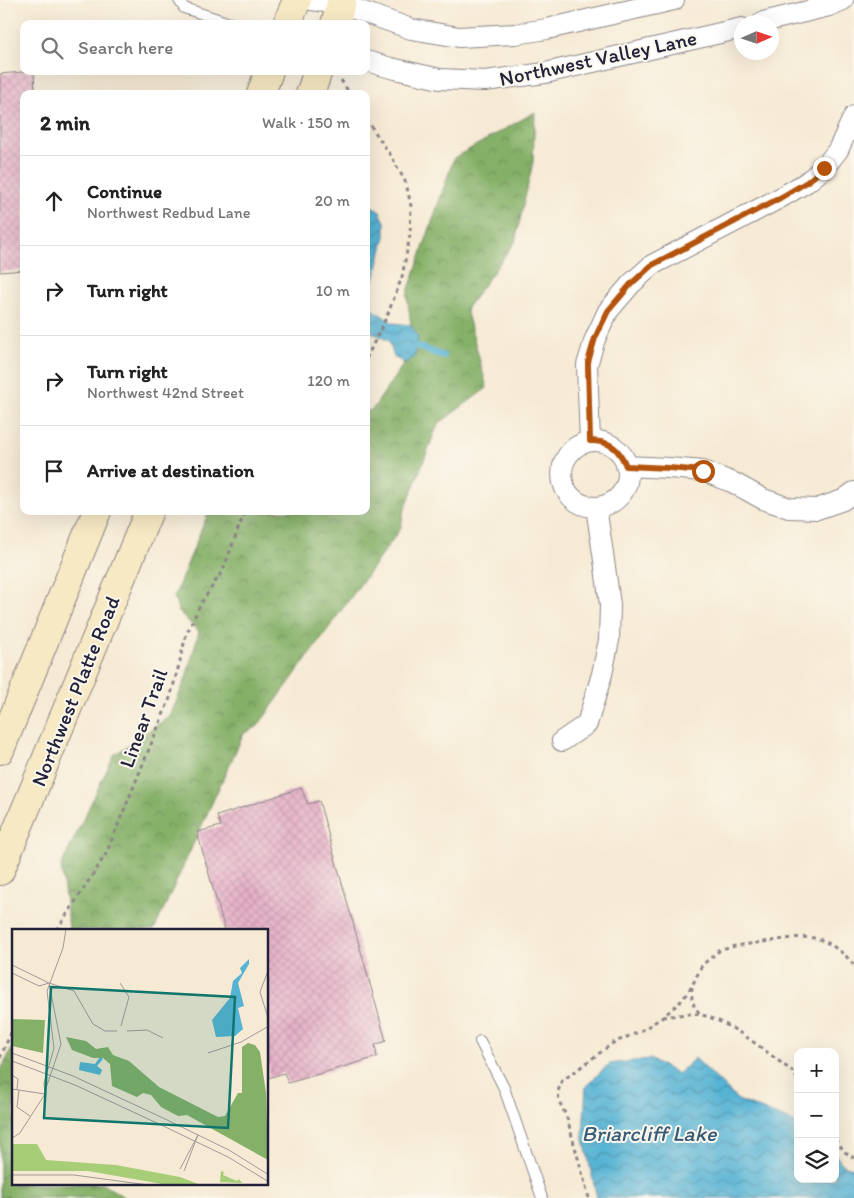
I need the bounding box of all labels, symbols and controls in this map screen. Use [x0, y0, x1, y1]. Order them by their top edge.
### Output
north arrow [734, 15, 779, 60]
search box [20, 20, 370, 75]
street label: Northwest Valley Lane [497, 25, 699, 91]
icon: search [38, 34, 66, 62]
text: Search here [78, 36, 173, 59]
text: 2 min [40, 110, 90, 135]
text: Walk · 150 m [262, 113, 350, 132]
route end [813, 157, 836, 180]
text: Continue [87, 180, 162, 203]
icon: ahead [40, 187, 68, 215]
text: 20 m [315, 191, 350, 210]
text: Northwest Redbud Lane [87, 203, 250, 222]
icon: right [40, 277, 68, 305]
text: Turn right [87, 279, 168, 302]
text: 10 m [316, 281, 350, 300]
text: Turn right [87, 360, 168, 383]
icon: right [40, 367, 68, 395]
text: 120 m [307, 371, 350, 390]
text: Northwest 42nd Street [87, 383, 244, 402]
icon: arrive [40, 457, 68, 485]
text: Arrive at destination [87, 459, 254, 482]
route start [692, 460, 715, 483]
street label: Northwest Platte Road [25, 592, 125, 790]
street label: Linear Trail [114, 665, 173, 771]
inset map [12, 929, 269, 1186]
map controls [794, 1048, 839, 1183]
button: + [794, 1048, 839, 1093]
button: − [794, 1093, 839, 1138]
water label: Briarcliff Lake [581, 1120, 718, 1147]
button: layers [794, 1138, 839, 1183]

